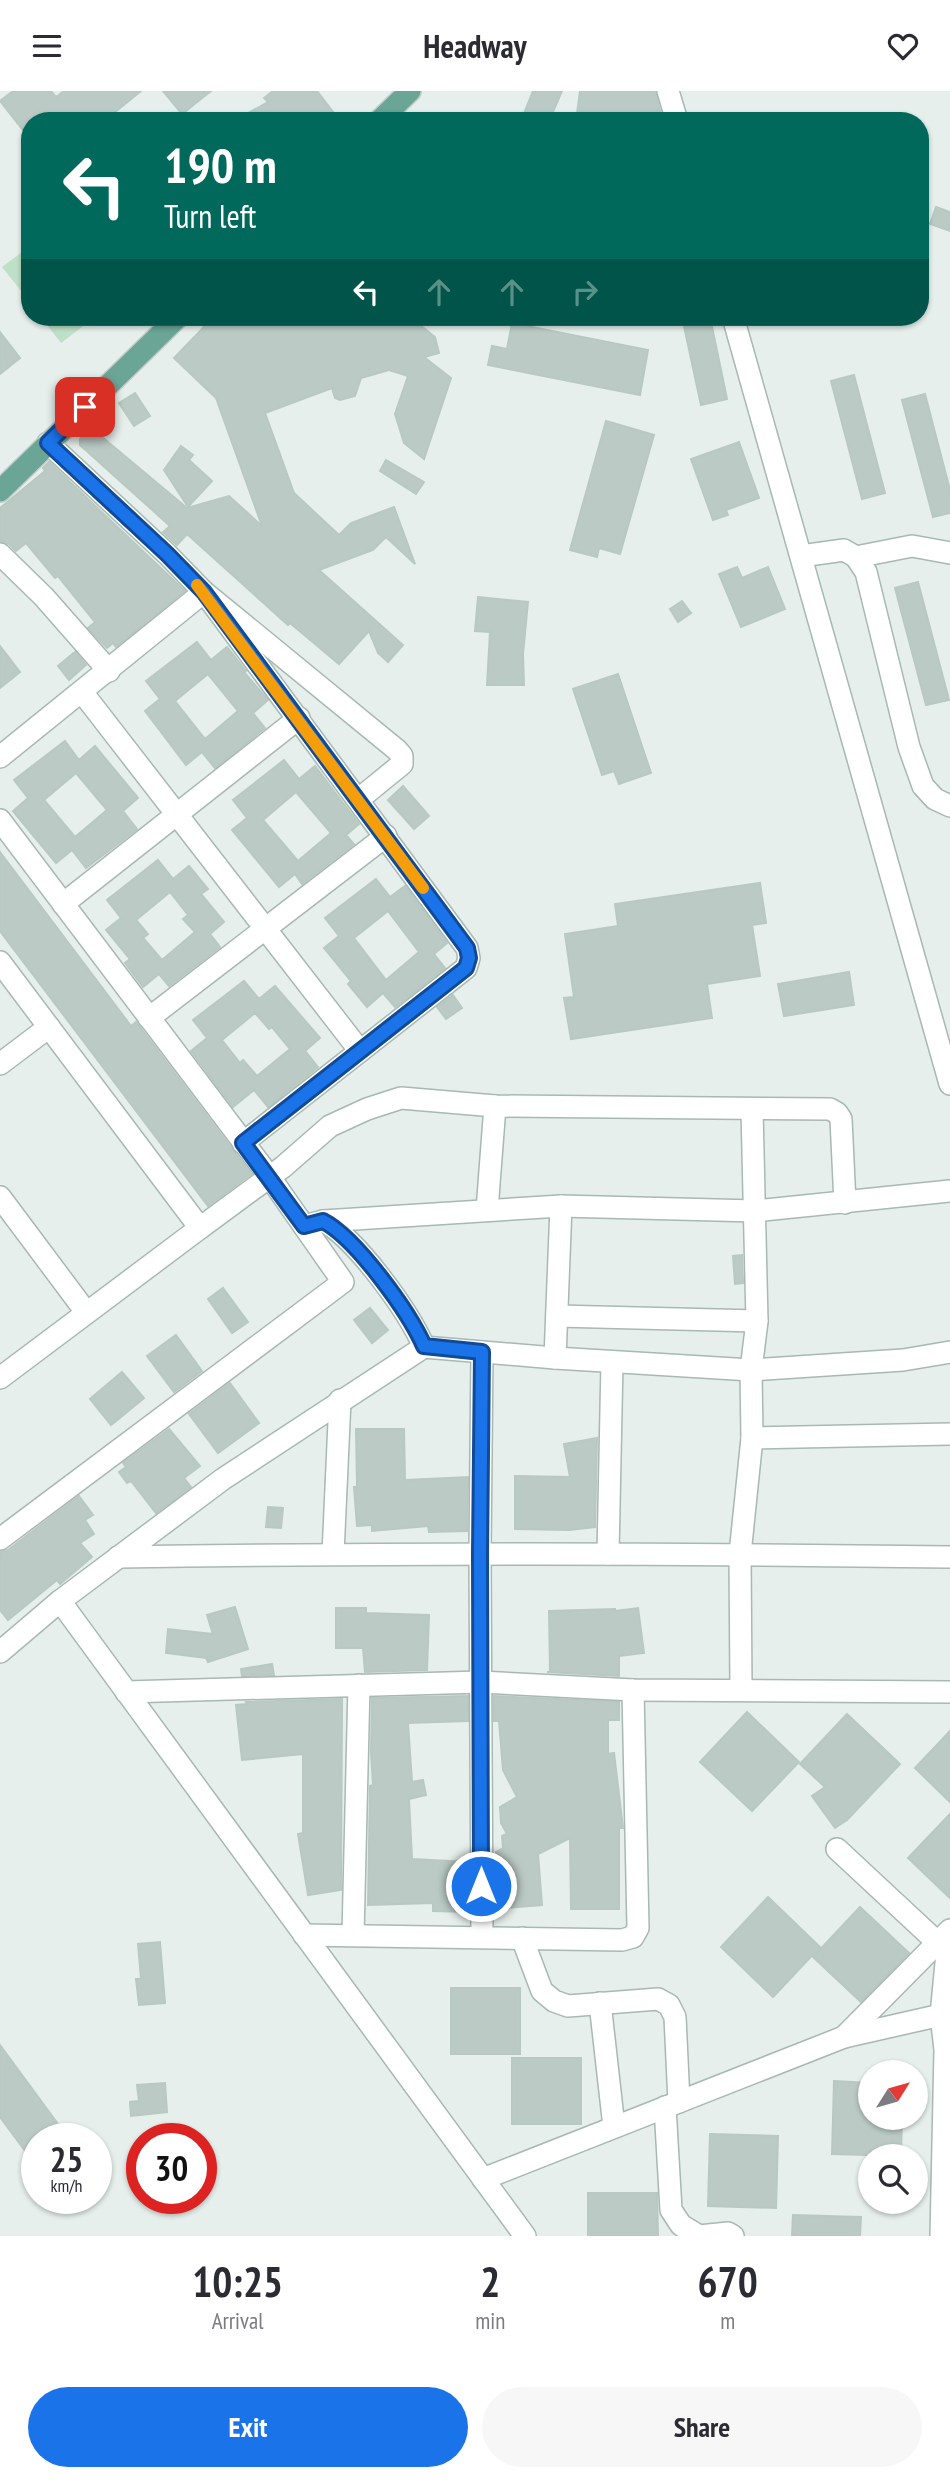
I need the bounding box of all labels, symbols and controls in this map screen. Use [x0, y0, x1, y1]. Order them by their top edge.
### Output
text: Headway [423, 25, 527, 67]
icon: menu [28, 27, 66, 65]
icon: heart [884, 27, 922, 65]
text: 190 m [164, 133, 277, 197]
icon: left [49, 140, 140, 231]
text: Turn left [164, 195, 256, 237]
icon: left [347, 273, 385, 311]
icon: ahead [420, 273, 458, 311]
icon: ahead [493, 273, 531, 311]
icon: right [566, 273, 604, 311]
pin [55, 377, 115, 437]
icon: arrive [66, 388, 104, 426]
position arrow [444, 1849, 518, 1923]
north arrow [858, 2060, 928, 2130]
map controls [858, 2060, 928, 2214]
speed limit sign: 30 [126, 2123, 217, 2214]
text: 25 [50, 2136, 83, 2182]
button: search [858, 2144, 928, 2214]
text: km/h [51, 2174, 82, 2197]
text: 10:25 [192, 2254, 283, 2309]
text: 2 [480, 2254, 500, 2309]
text: 670 [698, 2254, 758, 2309]
text: Arrival [212, 2306, 264, 2335]
text: min [475, 2306, 505, 2335]
text: m [720, 2306, 735, 2335]
button: Exit [28, 2387, 468, 2467]
button: Share [482, 2387, 922, 2467]

